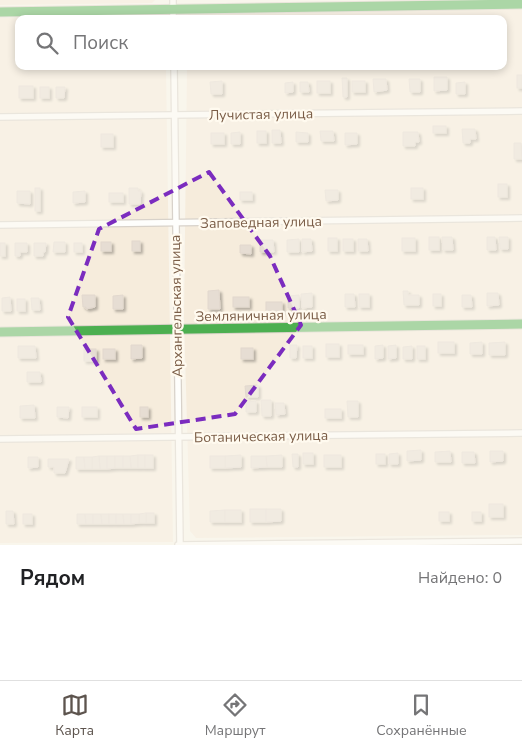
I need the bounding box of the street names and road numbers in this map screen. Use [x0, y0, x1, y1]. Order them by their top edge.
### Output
street label: Лучистая улица [209, 104, 313, 125]
street label: Заповедная улица [200, 212, 322, 233]
street label: Архангельская улица [166, 235, 187, 377]
street label: Земляничная улица [195, 305, 327, 326]
street label: Ботаническая улица [194, 426, 328, 447]

